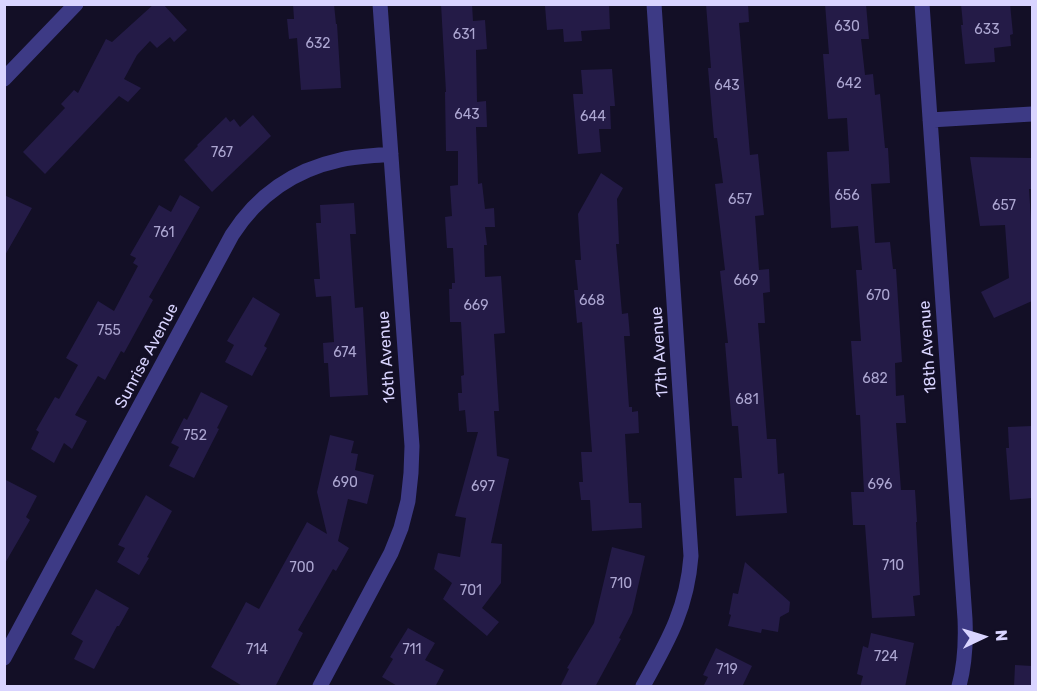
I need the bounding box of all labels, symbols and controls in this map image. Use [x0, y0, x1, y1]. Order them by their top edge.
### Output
house number: 630 [834, 19, 860, 35]
house number: 633 [974, 22, 1000, 38]
house number: 631 [453, 27, 475, 43]
house number: 632 [305, 36, 331, 52]
house number: 642 [836, 76, 862, 92]
house number: 643 [714, 78, 740, 94]
house number: 643 [454, 107, 480, 123]
house number: 644 [580, 109, 606, 125]
house number: 767 [211, 145, 233, 161]
house number: 656 [834, 188, 860, 204]
house number: 657 [728, 192, 752, 208]
house number: 657 [992, 198, 1016, 214]
house number: 761 [154, 225, 174, 241]
house number: 669 [733, 273, 759, 289]
house number: 670 [866, 288, 890, 304]
house number: 668 [579, 293, 605, 309]
house number: 669 [463, 298, 489, 314]
street label: Sunrise Avenue [111, 300, 183, 412]
street label: 18th Avenue [915, 300, 941, 394]
street label: 17th Avenue [647, 306, 673, 398]
street label: 16th Avenue [374, 310, 400, 404]
house number: 755 [97, 323, 121, 339]
house number: 674 [333, 345, 357, 361]
house number: 682 [862, 371, 888, 387]
house number: 681 [735, 392, 759, 408]
house number: 752 [183, 428, 207, 444]
house number: 690 [332, 475, 358, 491]
house number: 696 [867, 477, 893, 493]
house number: 697 [471, 479, 495, 495]
house number: 710 [882, 558, 904, 574]
house number: 700 [290, 560, 314, 576]
house number: 710 [610, 576, 632, 592]
house number: 701 [460, 583, 482, 599]
north arrow [953, 607, 1013, 667]
text: N [992, 629, 1011, 642]
house number: 714 [246, 642, 268, 658]
house number: 711 [402, 642, 422, 658]
house number: 724 [874, 649, 898, 665]
house number: 719 [716, 662, 738, 678]

